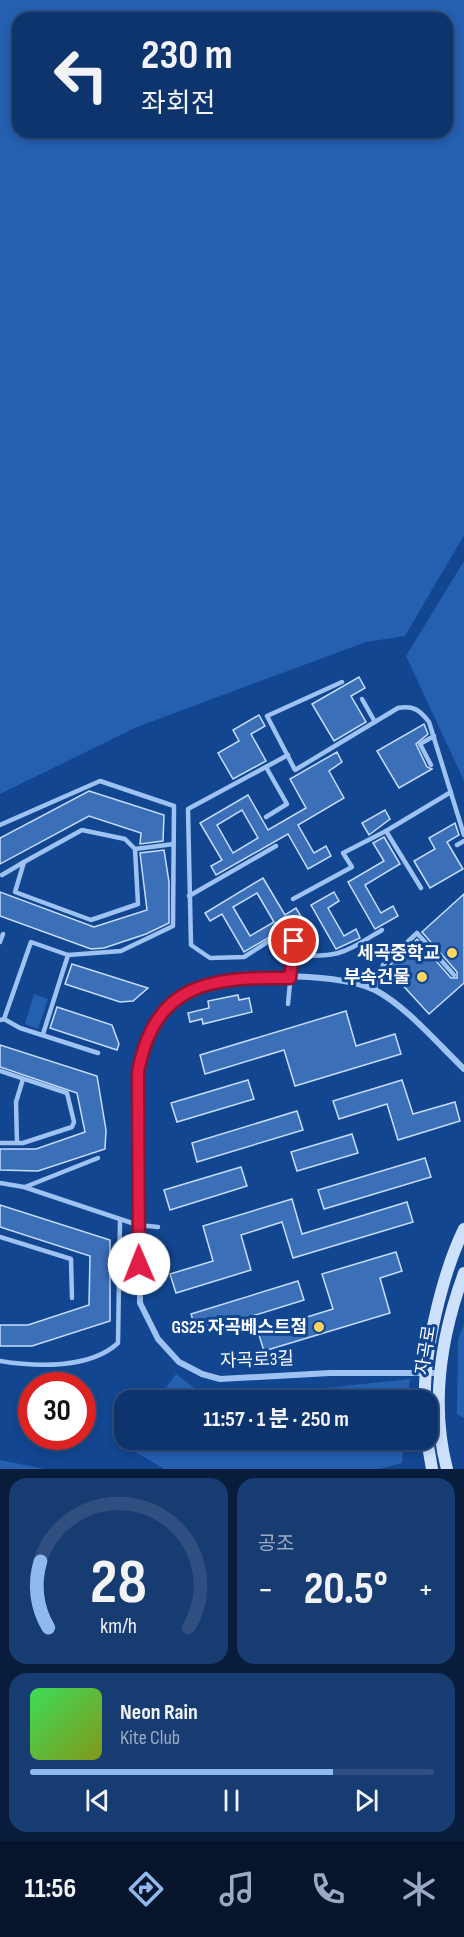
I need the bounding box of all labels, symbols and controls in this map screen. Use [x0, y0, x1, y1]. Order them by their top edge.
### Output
text: 230 m [141, 30, 233, 81]
icon: left [42, 36, 120, 114]
text: 좌회전 [141, 88, 216, 120]
pin [268, 915, 319, 966]
icon: arrive [277, 924, 310, 957]
place label: 세곡중학교 [357, 943, 440, 964]
marker: 세곡중학교 [445, 946, 459, 960]
place label: 부속건물 [344, 967, 410, 988]
marker: 부속건물 [415, 970, 429, 984]
position arrow [107, 1232, 171, 1296]
place label: GS25 자곡베스트점 [172, 1317, 307, 1338]
marker: GS25 자곡베스트점 [312, 1320, 326, 1334]
street label: 자곡로 [412, 1324, 440, 1376]
street label: 자곡로3길 [220, 1348, 294, 1372]
speed limit sign: 30 [18, 1372, 96, 1450]
text: 11:57 · 1 분 · 250 m [203, 1406, 349, 1433]
text: 공조 [258, 1532, 294, 1556]
text: 28 [90, 1546, 147, 1621]
text: 20.5° [304, 1562, 388, 1617]
text: − [258, 1570, 274, 1610]
text: + [418, 1570, 434, 1610]
text: km/h [100, 1614, 137, 1639]
text: Neon Rain [120, 1699, 198, 1726]
text: Kite Club [120, 1726, 180, 1750]
icon: previous [81, 1784, 114, 1817]
icon: pause [215, 1784, 248, 1817]
icon: next [350, 1784, 383, 1817]
icon: directions [125, 1868, 167, 1910]
icon: music [216, 1868, 258, 1910]
icon: phone [307, 1868, 349, 1910]
icon: climate [398, 1868, 440, 1910]
text: 11:56 [24, 1873, 76, 1905]

